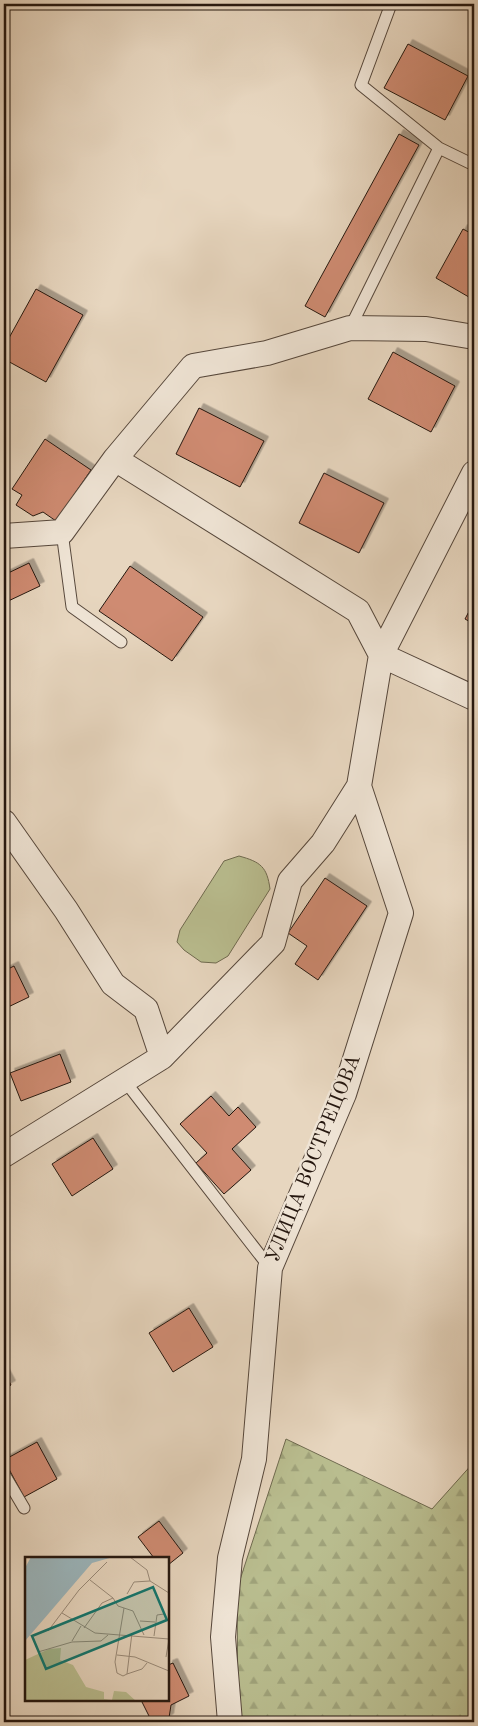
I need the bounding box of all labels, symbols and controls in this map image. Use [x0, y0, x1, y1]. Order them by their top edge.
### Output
street label: УЛИЦА ВОСТРЕЦОВА [263, 1052, 365, 1266]
inset map [25, 1557, 169, 1701]

